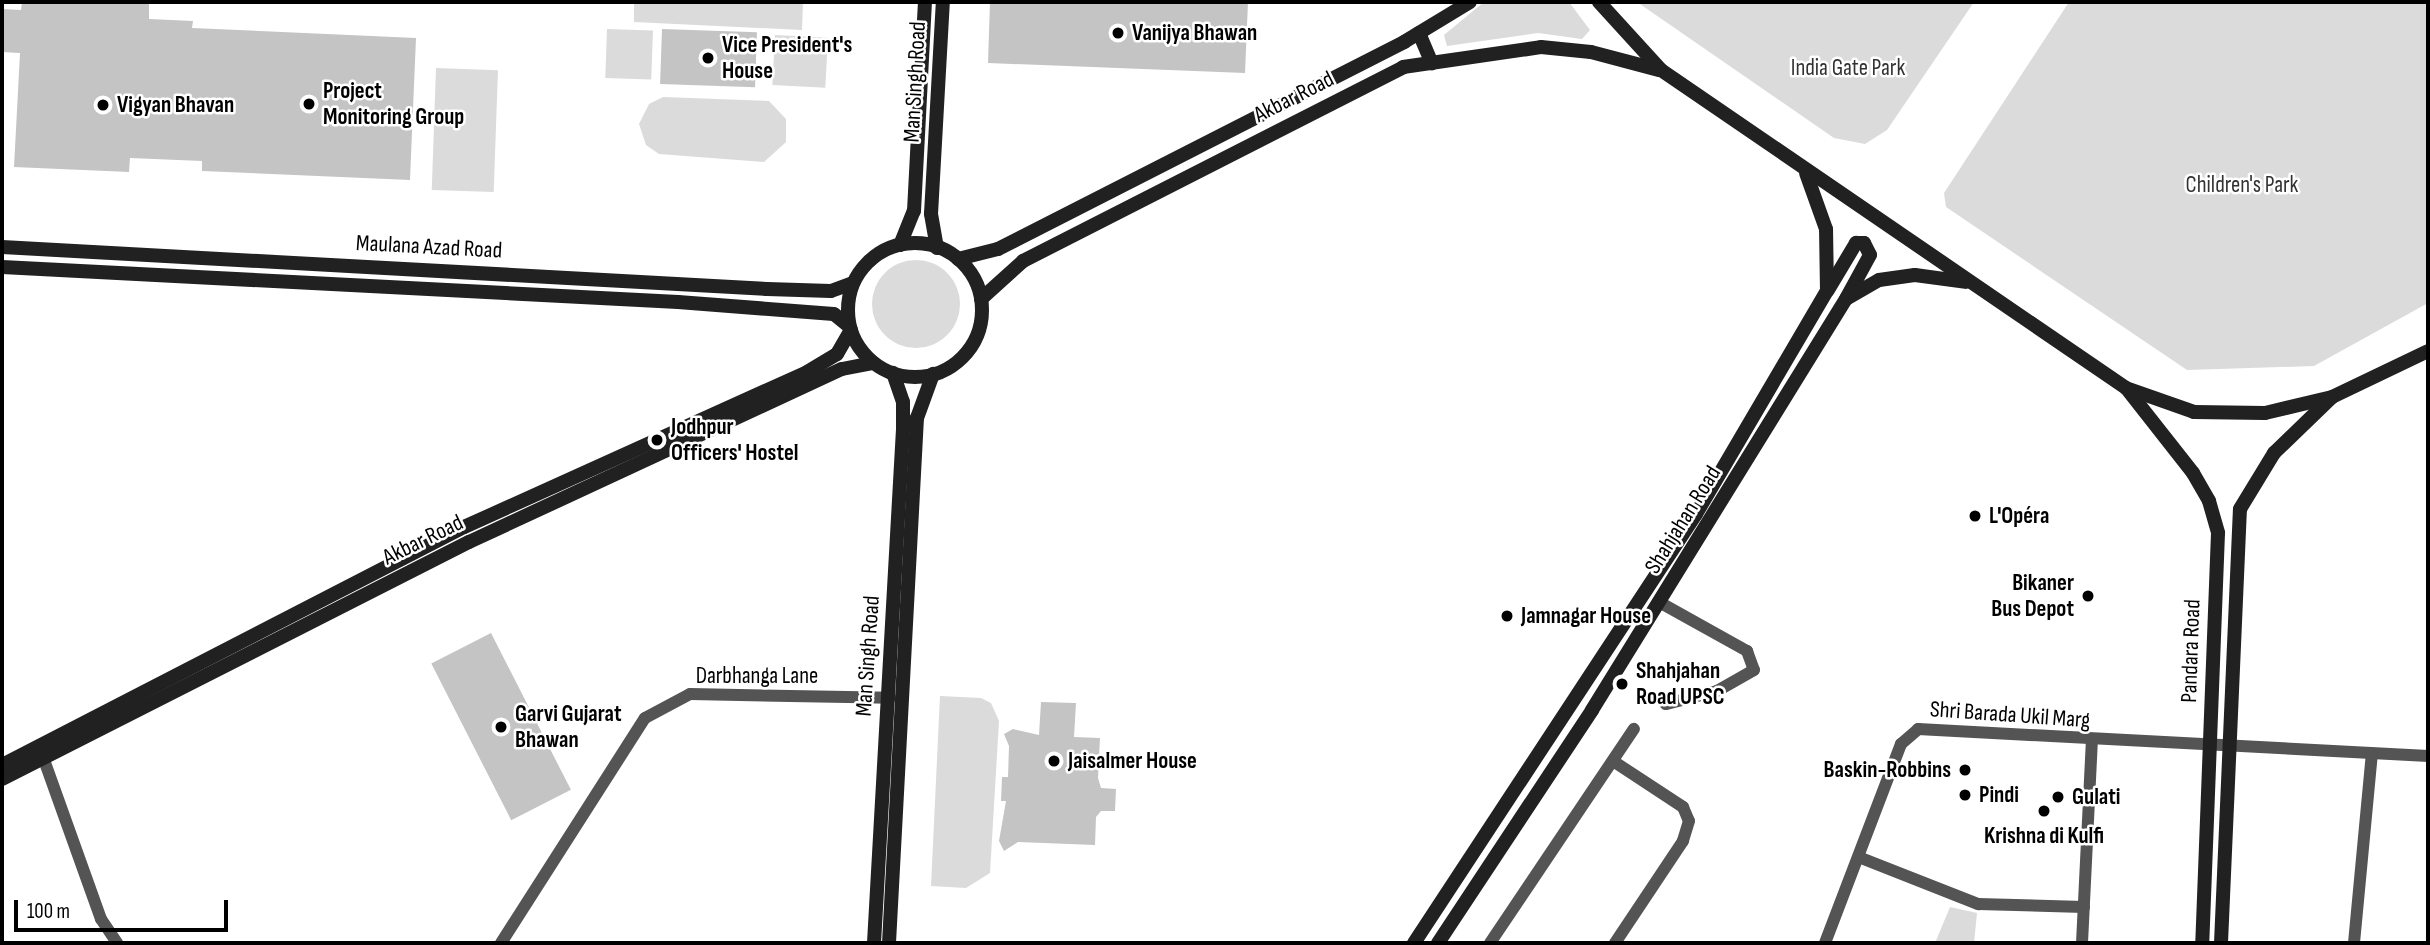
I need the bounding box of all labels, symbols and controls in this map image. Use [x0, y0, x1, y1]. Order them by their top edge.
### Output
place label: Vanijya Bhawan [1132, 19, 1257, 47]
street label: Man Singh Road [898, 21, 932, 143]
marker: Vanijya Bhawan [1110, 25, 1126, 41]
place label: Vice President's House [722, 31, 852, 85]
marker: Vice President's House [700, 50, 716, 66]
park label: India Gate Park [1791, 54, 1905, 82]
street label: Akbar Road [1249, 65, 1339, 129]
place label: Project Monitoring Group [323, 77, 464, 131]
place label: Vigyan Bhavan [117, 91, 234, 119]
marker: Project Monitoring Group [301, 96, 317, 112]
marker: Vigyan Bhavan [95, 97, 111, 113]
park label: Children's Park [2186, 171, 2298, 199]
street label: Maulana Azad Road [355, 229, 503, 265]
place label: Jodhpur Officers' Hostel [671, 413, 798, 467]
marker: Jodhpur Officers' Hostel [649, 432, 665, 448]
street label: Shahjahan Road [1639, 461, 1727, 579]
place label: L'Opéra [1989, 502, 2049, 530]
marker: L'Opéra [1967, 508, 1983, 524]
street label: Akbar Road [378, 509, 468, 571]
place label: Bikaner Bus Depot [1991, 569, 2074, 623]
marker: Bikaner Bus Depot [2080, 588, 2096, 604]
street label: Man Singh Road [850, 595, 886, 717]
street label: Pandara Road [2175, 599, 2207, 703]
place label: Jamnagar House [1521, 602, 1651, 630]
marker: Jamnagar House [1499, 608, 1515, 624]
place label: Shahjahan Road UPSC [1636, 657, 1725, 711]
street label: Darbhanga Lane [696, 662, 818, 690]
marker: Shahjahan Road UPSC [1614, 676, 1630, 692]
street label: Shri Barada Ukil Marg [1929, 696, 2091, 734]
place label: Garvi Gujarat Bhawan [515, 700, 622, 754]
marker: Garvi Gujarat Bhawan [493, 719, 509, 735]
place label: Jaisalmer House [1068, 747, 1197, 775]
marker: Jaisalmer House [1046, 753, 1062, 769]
place label: Baskin-Robbins [1824, 756, 1951, 784]
marker: Baskin-Robbins [1957, 762, 1973, 778]
place label: Pindi [1979, 781, 2019, 809]
place label: Gulati [2072, 783, 2120, 811]
marker: Pindi [1957, 787, 1973, 803]
marker: Gulati [2050, 789, 2066, 805]
marker: Krishna di Kulfi [2036, 803, 2052, 819]
place label: Krishna di Kulfi [1984, 822, 2104, 850]
scale bar [18, 886, 231, 930]
text: 100 m [27, 899, 70, 924]

